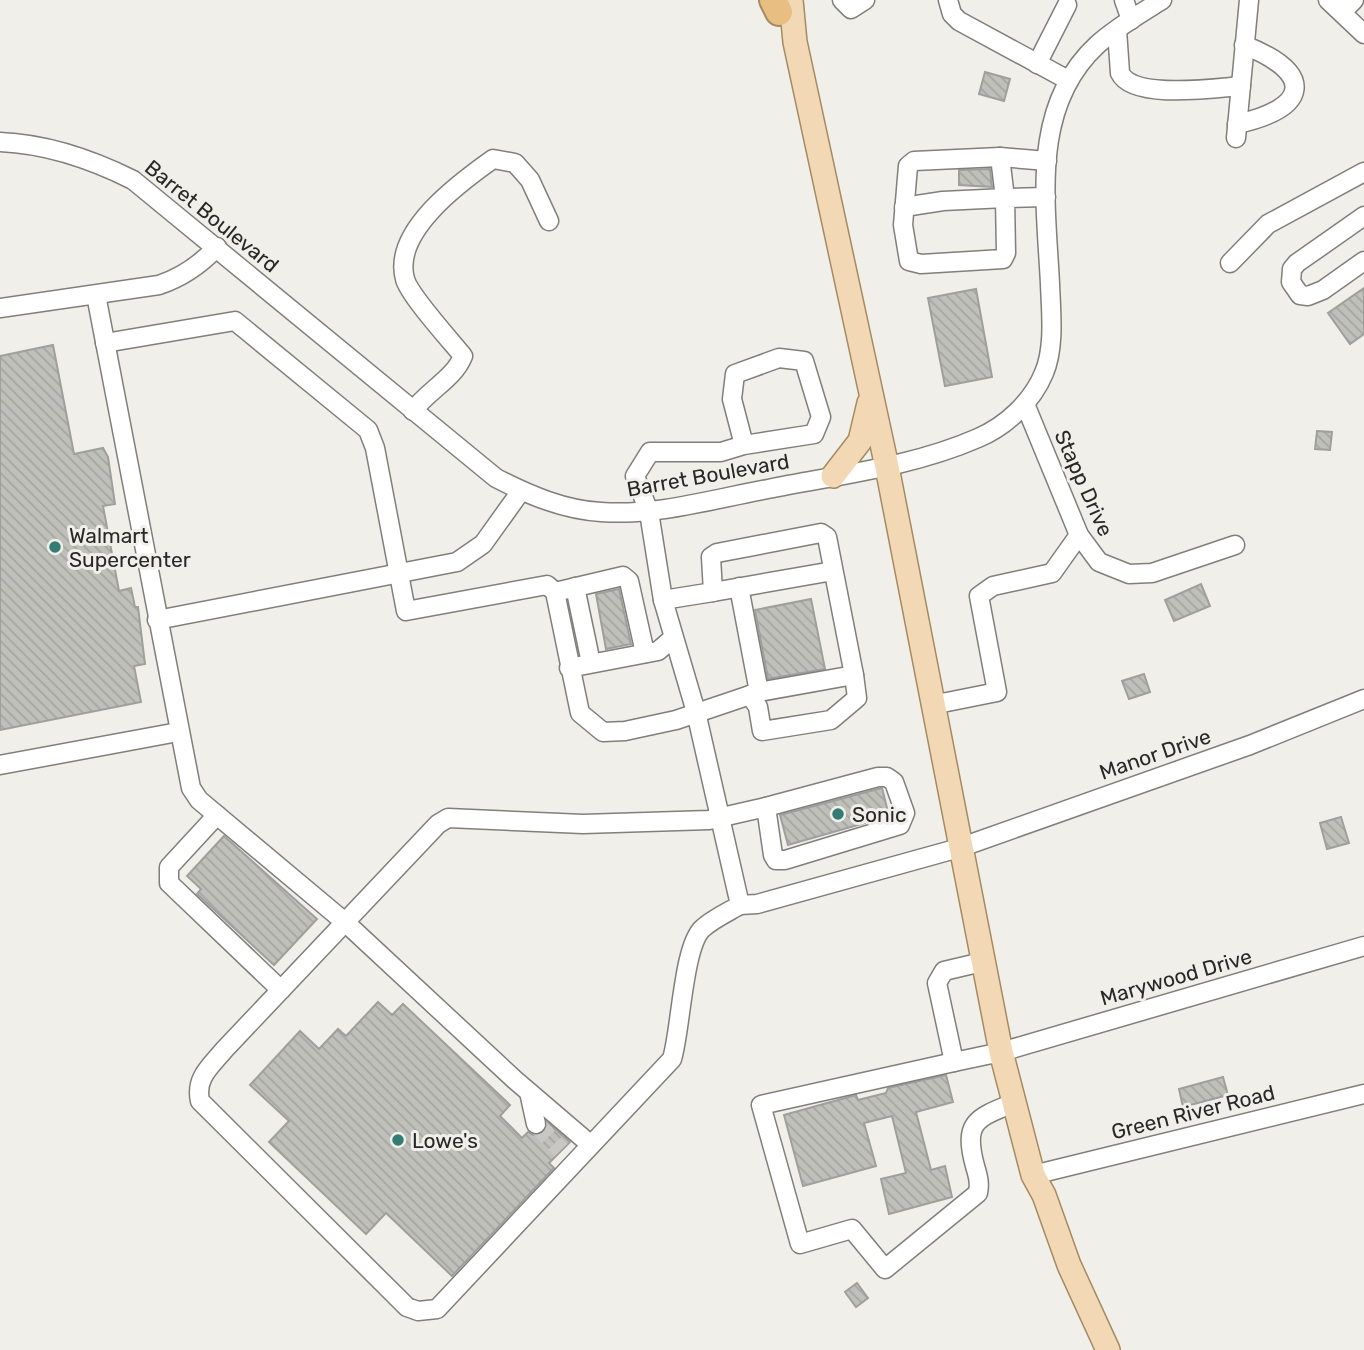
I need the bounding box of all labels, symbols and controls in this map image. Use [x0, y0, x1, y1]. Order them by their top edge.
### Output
street label: Barret Boulevard [140, 154, 284, 278]
street label: Stapp Drive [1049, 426, 1119, 540]
street label: Barret Boulevard [625, 448, 791, 502]
place label: Walmart Supercenter [69, 523, 191, 572]
marker: Walmart Supercenter [47, 539, 63, 555]
street label: Manor Drive [1096, 723, 1214, 785]
place label: Sonic [852, 802, 907, 827]
marker: Sonic [830, 806, 846, 822]
street label: Marywood Drive [1097, 943, 1255, 1011]
street label: Green River Road [1109, 1080, 1277, 1144]
place label: Lowe's [412, 1128, 478, 1153]
marker: Lowe's [390, 1132, 406, 1148]

